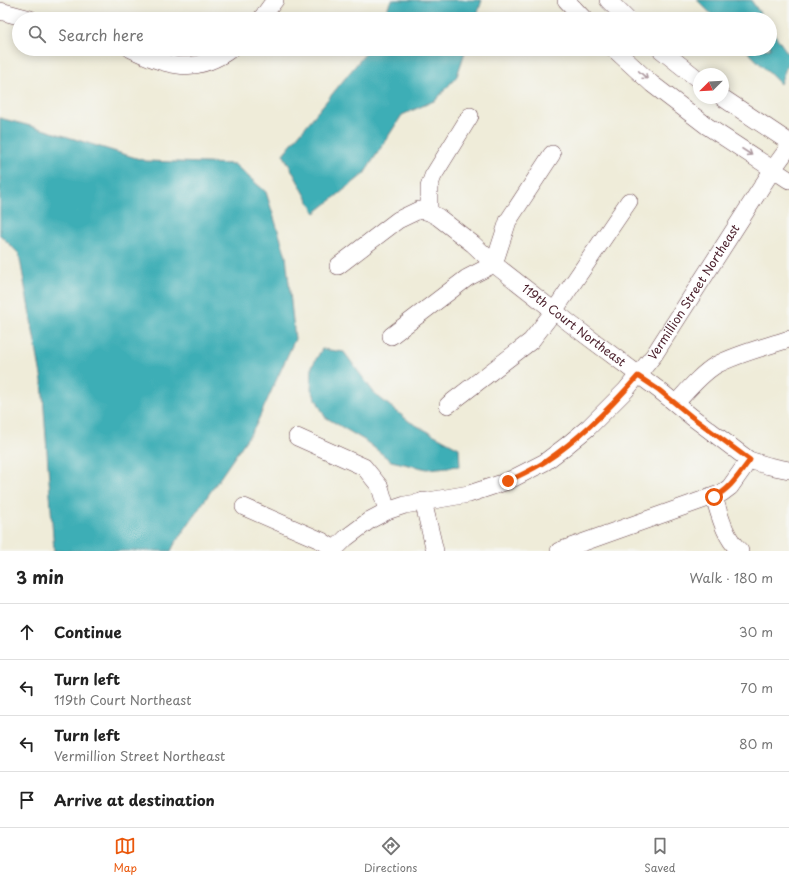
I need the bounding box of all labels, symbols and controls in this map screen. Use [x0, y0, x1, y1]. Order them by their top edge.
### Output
search box [12, 12, 777, 56]
icon: search [26, 23, 48, 45]
text: Search here [58, 23, 144, 46]
north arrow [693, 68, 729, 104]
one-way arrow [638, 71, 648, 80]
one-way arrow [742, 148, 753, 156]
street label: Vermillion Street Northeast [643, 220, 744, 364]
street label: 119th Court Northeast [518, 279, 630, 370]
route end [499, 472, 517, 490]
route start [705, 488, 723, 506]
text: 3 min [16, 564, 64, 590]
text: Walk · 180 m [690, 568, 773, 587]
text: Continue [54, 620, 122, 643]
icon: ahead [16, 621, 38, 643]
text: 30 m [739, 622, 773, 641]
text: Turn left [54, 667, 120, 690]
icon: left [16, 677, 38, 699]
text: 70 m [740, 678, 773, 697]
text: 119th Court Northeast [54, 690, 191, 709]
text: Turn left [54, 723, 120, 746]
icon: left [16, 733, 38, 755]
text: 80 m [739, 734, 773, 753]
text: Vermillion Street Northeast [54, 746, 225, 765]
text: Arrive at destination [54, 788, 215, 811]
icon: arrive [16, 789, 38, 811]
tab: Map [113, 835, 137, 876]
tab: Directions [364, 835, 417, 876]
tab: Saved [644, 835, 676, 876]

